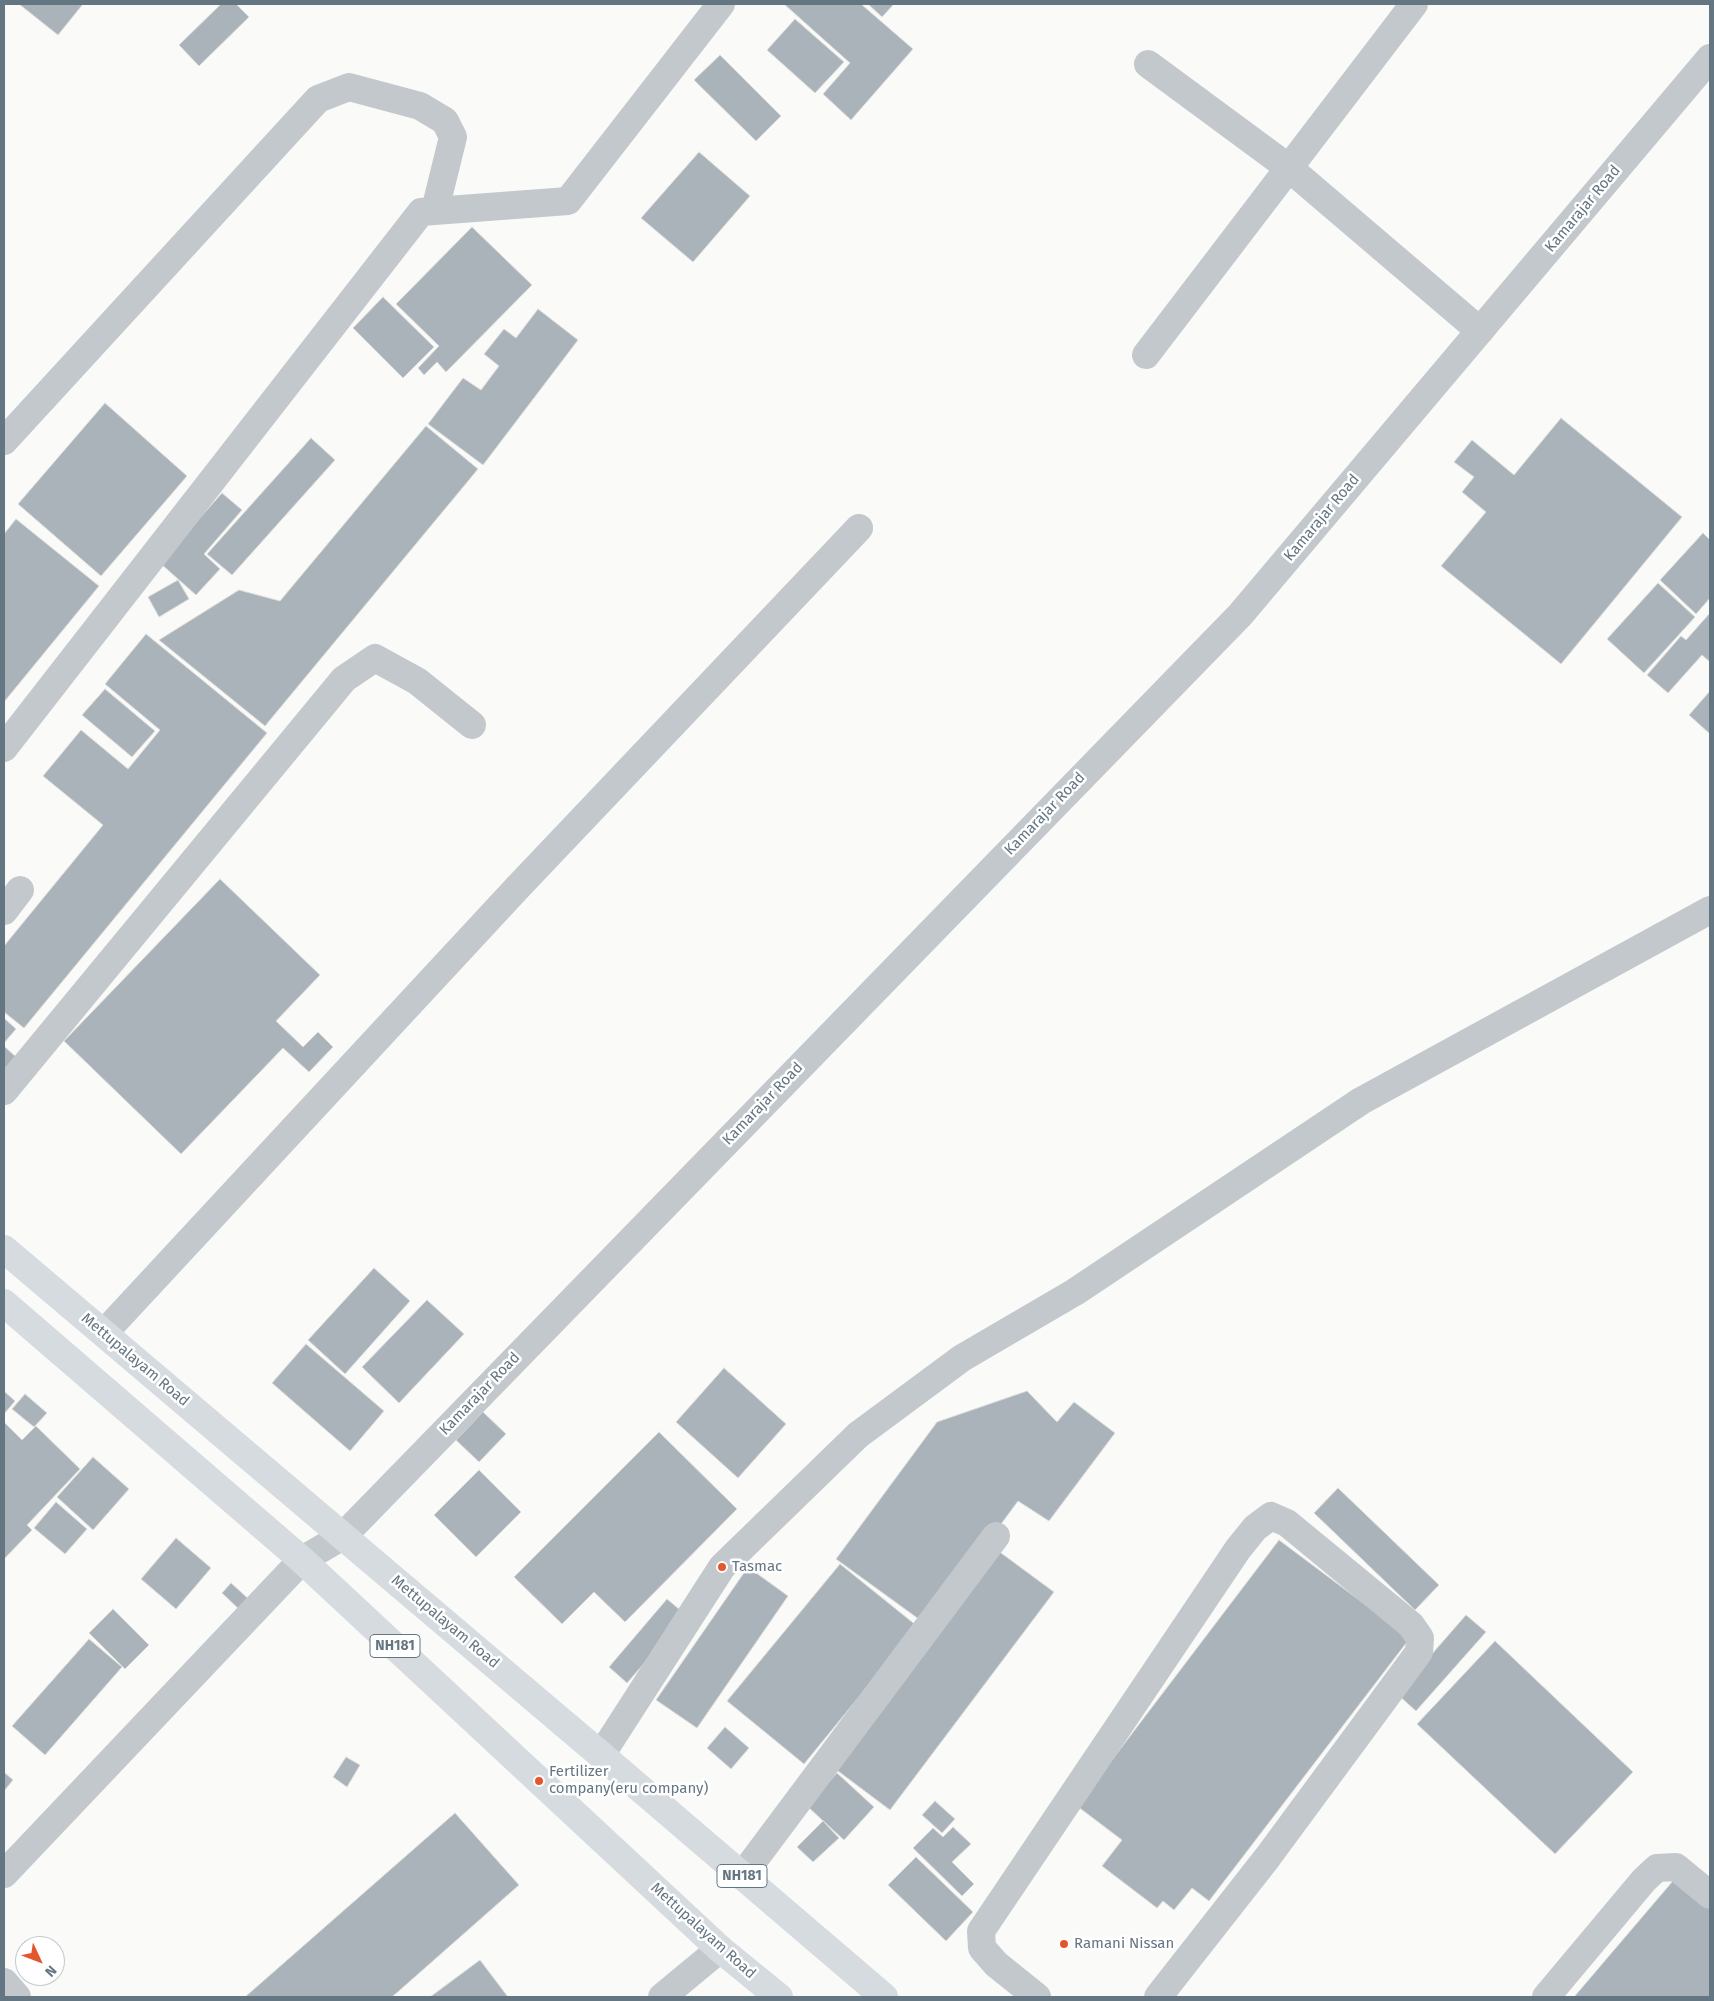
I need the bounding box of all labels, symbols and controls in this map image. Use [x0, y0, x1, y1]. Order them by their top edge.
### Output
street label: Kamarajar Road [1541, 162, 1625, 256]
street label: Kamarajar Road [1280, 471, 1364, 565]
street label: Kamarajar Road [1001, 769, 1089, 859]
street label: Kamarajar Road [719, 1059, 807, 1149]
street label: Mettupalayam Road [77, 1310, 193, 1410]
street label: Kamarajar Road [436, 1349, 524, 1439]
place label: Tasmac [732, 1558, 782, 1576]
marker: Tasmac [716, 1561, 728, 1573]
street label: Mettupalayam Road [387, 1572, 503, 1672]
road number: NH181 [370, 1634, 420, 1658]
place label: Fertilizer company(eru company) [549, 1763, 708, 1798]
marker: Fertilizer company(eru company) [533, 1775, 545, 1787]
road number: NH181 [717, 1864, 767, 1888]
street label: Mettupalayam Road [647, 1879, 759, 1983]
place label: Ramani Nissan [1074, 1935, 1174, 1953]
north arrow [15, 1936, 65, 1986]
marker: Ramani Nissan [1058, 1938, 1070, 1950]
text: N [41, 1962, 60, 1980]

